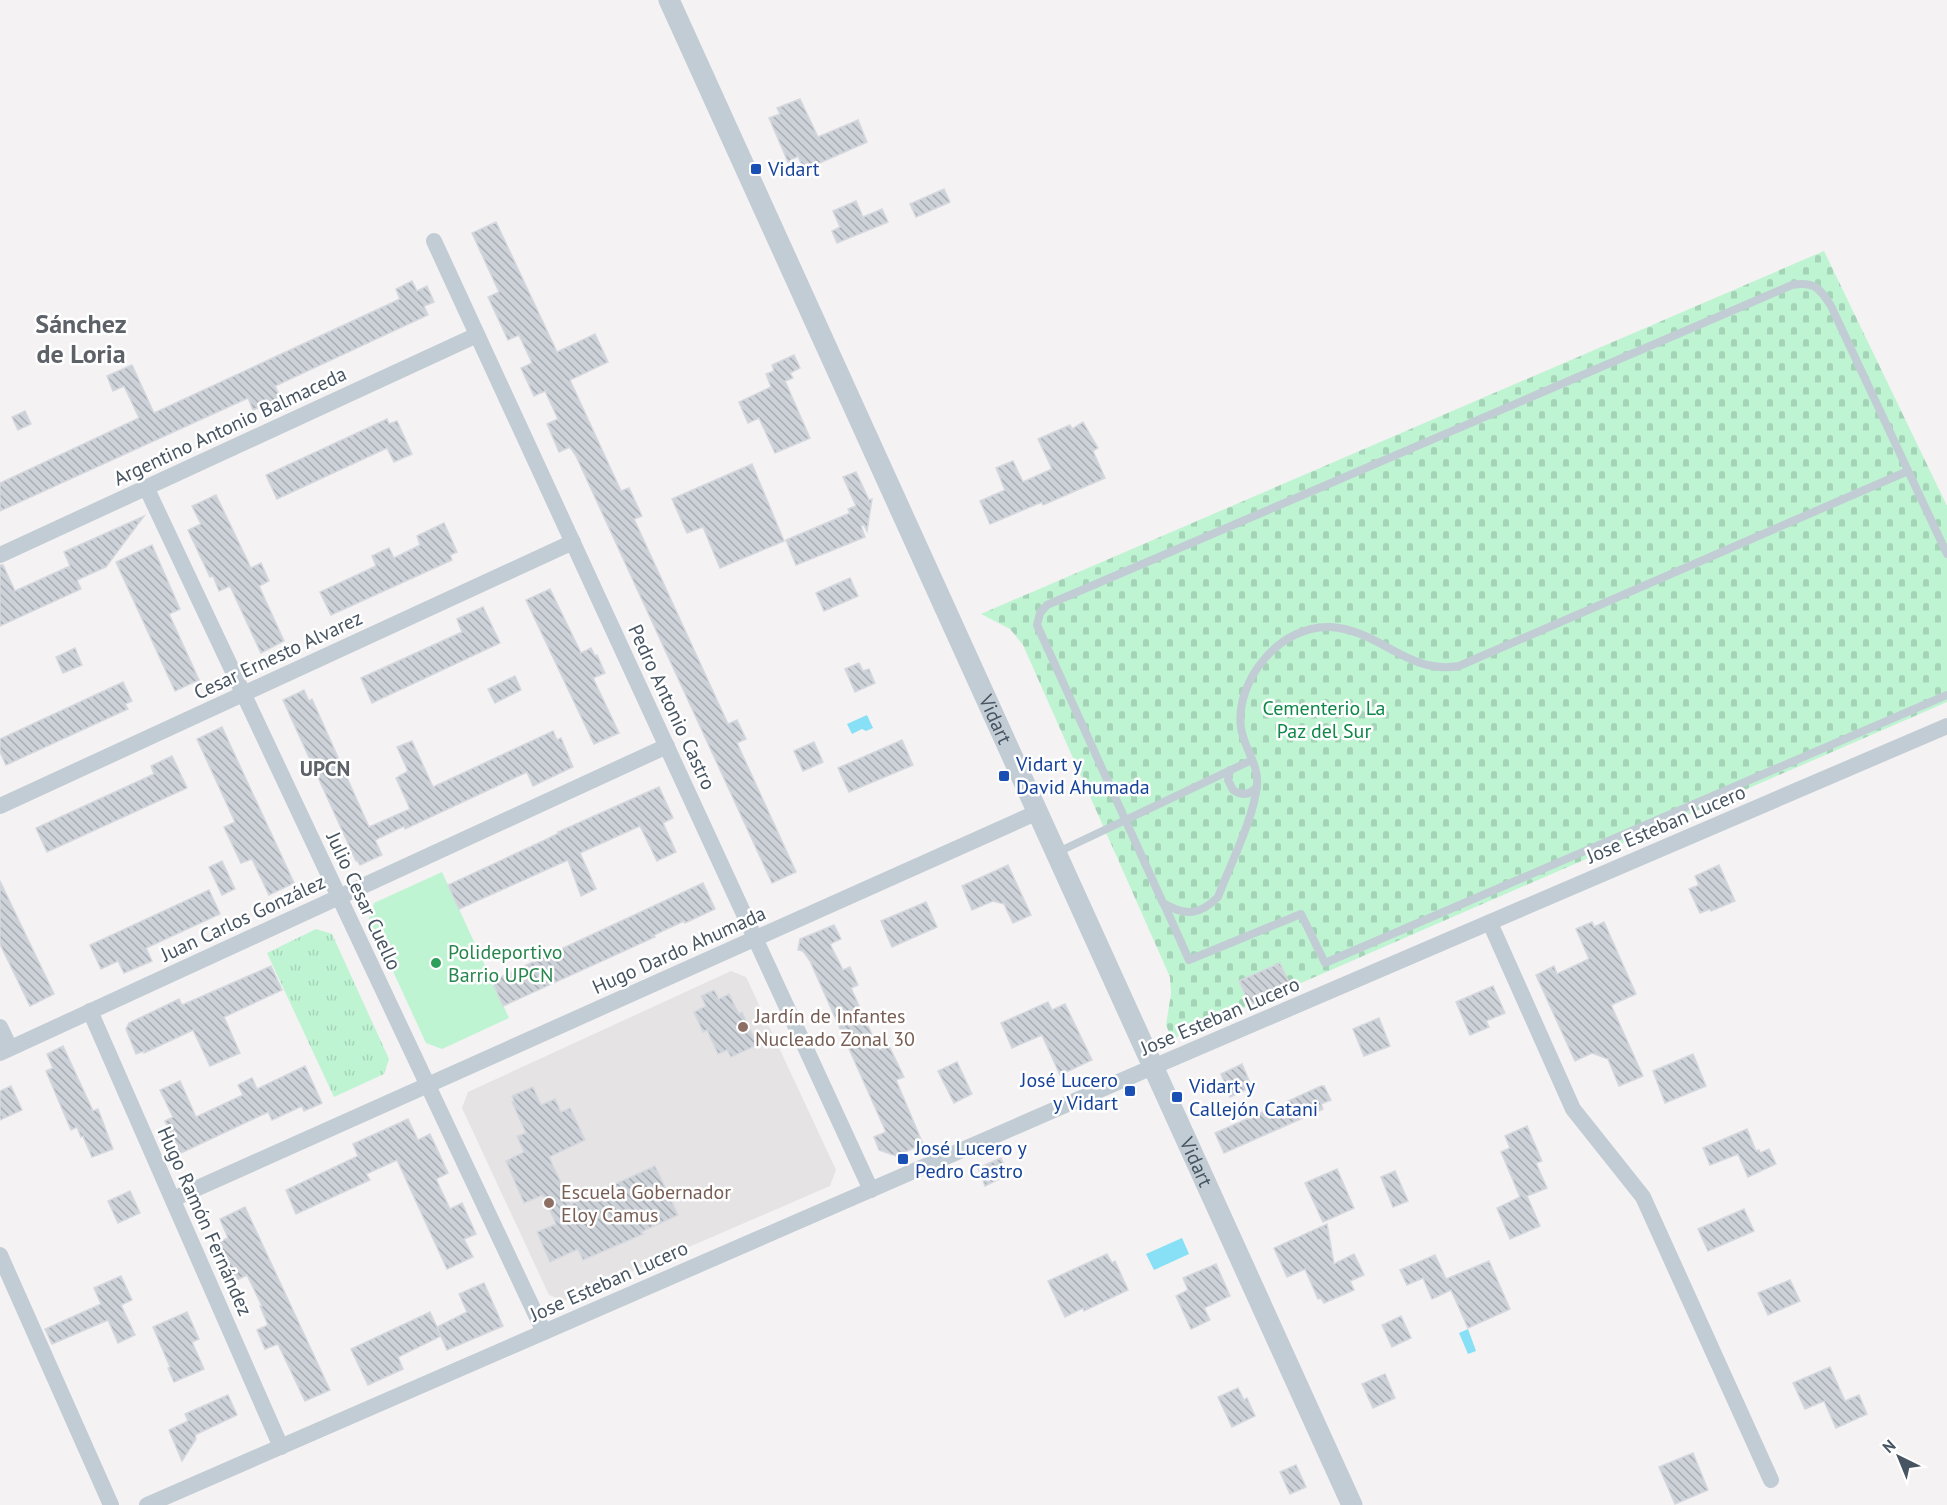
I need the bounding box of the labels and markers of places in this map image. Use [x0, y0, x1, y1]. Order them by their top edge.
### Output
place label: Vidart [767, 156, 820, 182]
marker: Vidart [749, 162, 763, 176]
place label: Vidart y David Ahumada [1015, 751, 1150, 800]
marker: Vidart y David Ahumada [997, 769, 1011, 783]
place label: Polideportivo Barrio UPCN [448, 939, 563, 988]
marker: Polideportivo Barrio UPCN [429, 956, 443, 970]
place label: Jardín de Infantes Nucleado Zonal 30 [754, 1003, 915, 1052]
marker: Jardín de Infantes Nucleado Zonal 30 [736, 1020, 750, 1034]
place label: José Lucero y Vidart [1020, 1067, 1118, 1116]
place label: Vidart y Callejón Catani [1188, 1073, 1318, 1122]
marker: José Lucero y Vidart [1123, 1084, 1137, 1098]
marker: Vidart y Callejón Catani [1170, 1090, 1184, 1104]
place label: José Lucero y Pedro Castro [914, 1135, 1027, 1184]
marker: José Lucero y Pedro Castro [896, 1152, 910, 1166]
place label: Escuela Gobernador Eloy Camus [561, 1179, 731, 1228]
marker: Escuela Gobernador Eloy Camus [542, 1196, 556, 1210]

